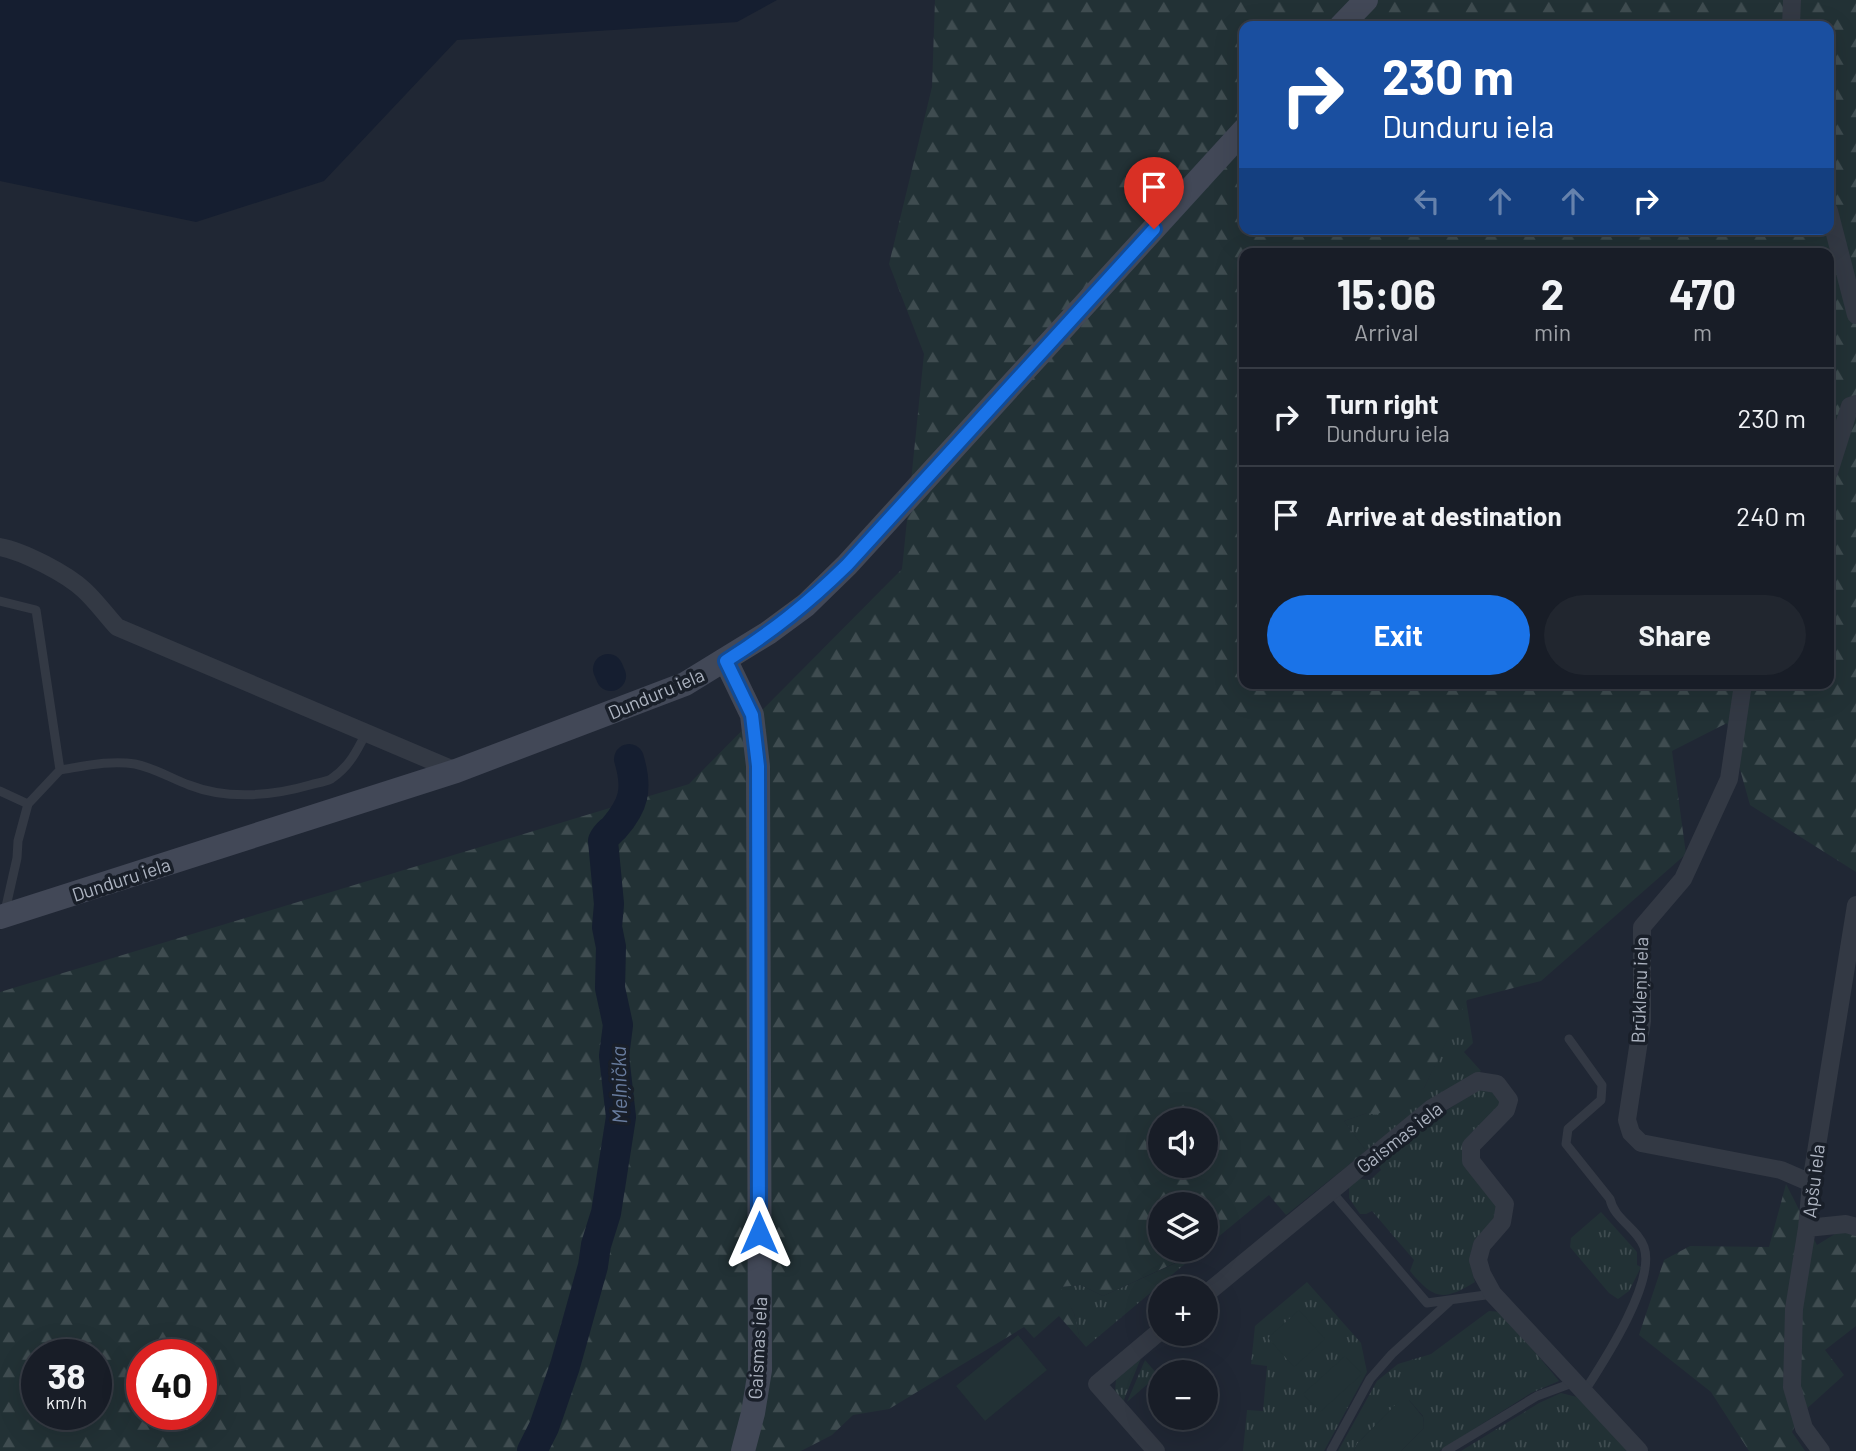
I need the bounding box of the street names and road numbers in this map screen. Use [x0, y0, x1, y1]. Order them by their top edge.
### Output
street label: Dunduru iela [604, 662, 708, 724]
street label: Dunduru iela [69, 852, 173, 906]
street label: Brūkleņu iela [1626, 936, 1652, 1044]
street label: Gaismas iela [1351, 1096, 1447, 1178]
street label: Apšu iela [1797, 1143, 1829, 1219]
street label: Gaismas iela [743, 1296, 771, 1400]

